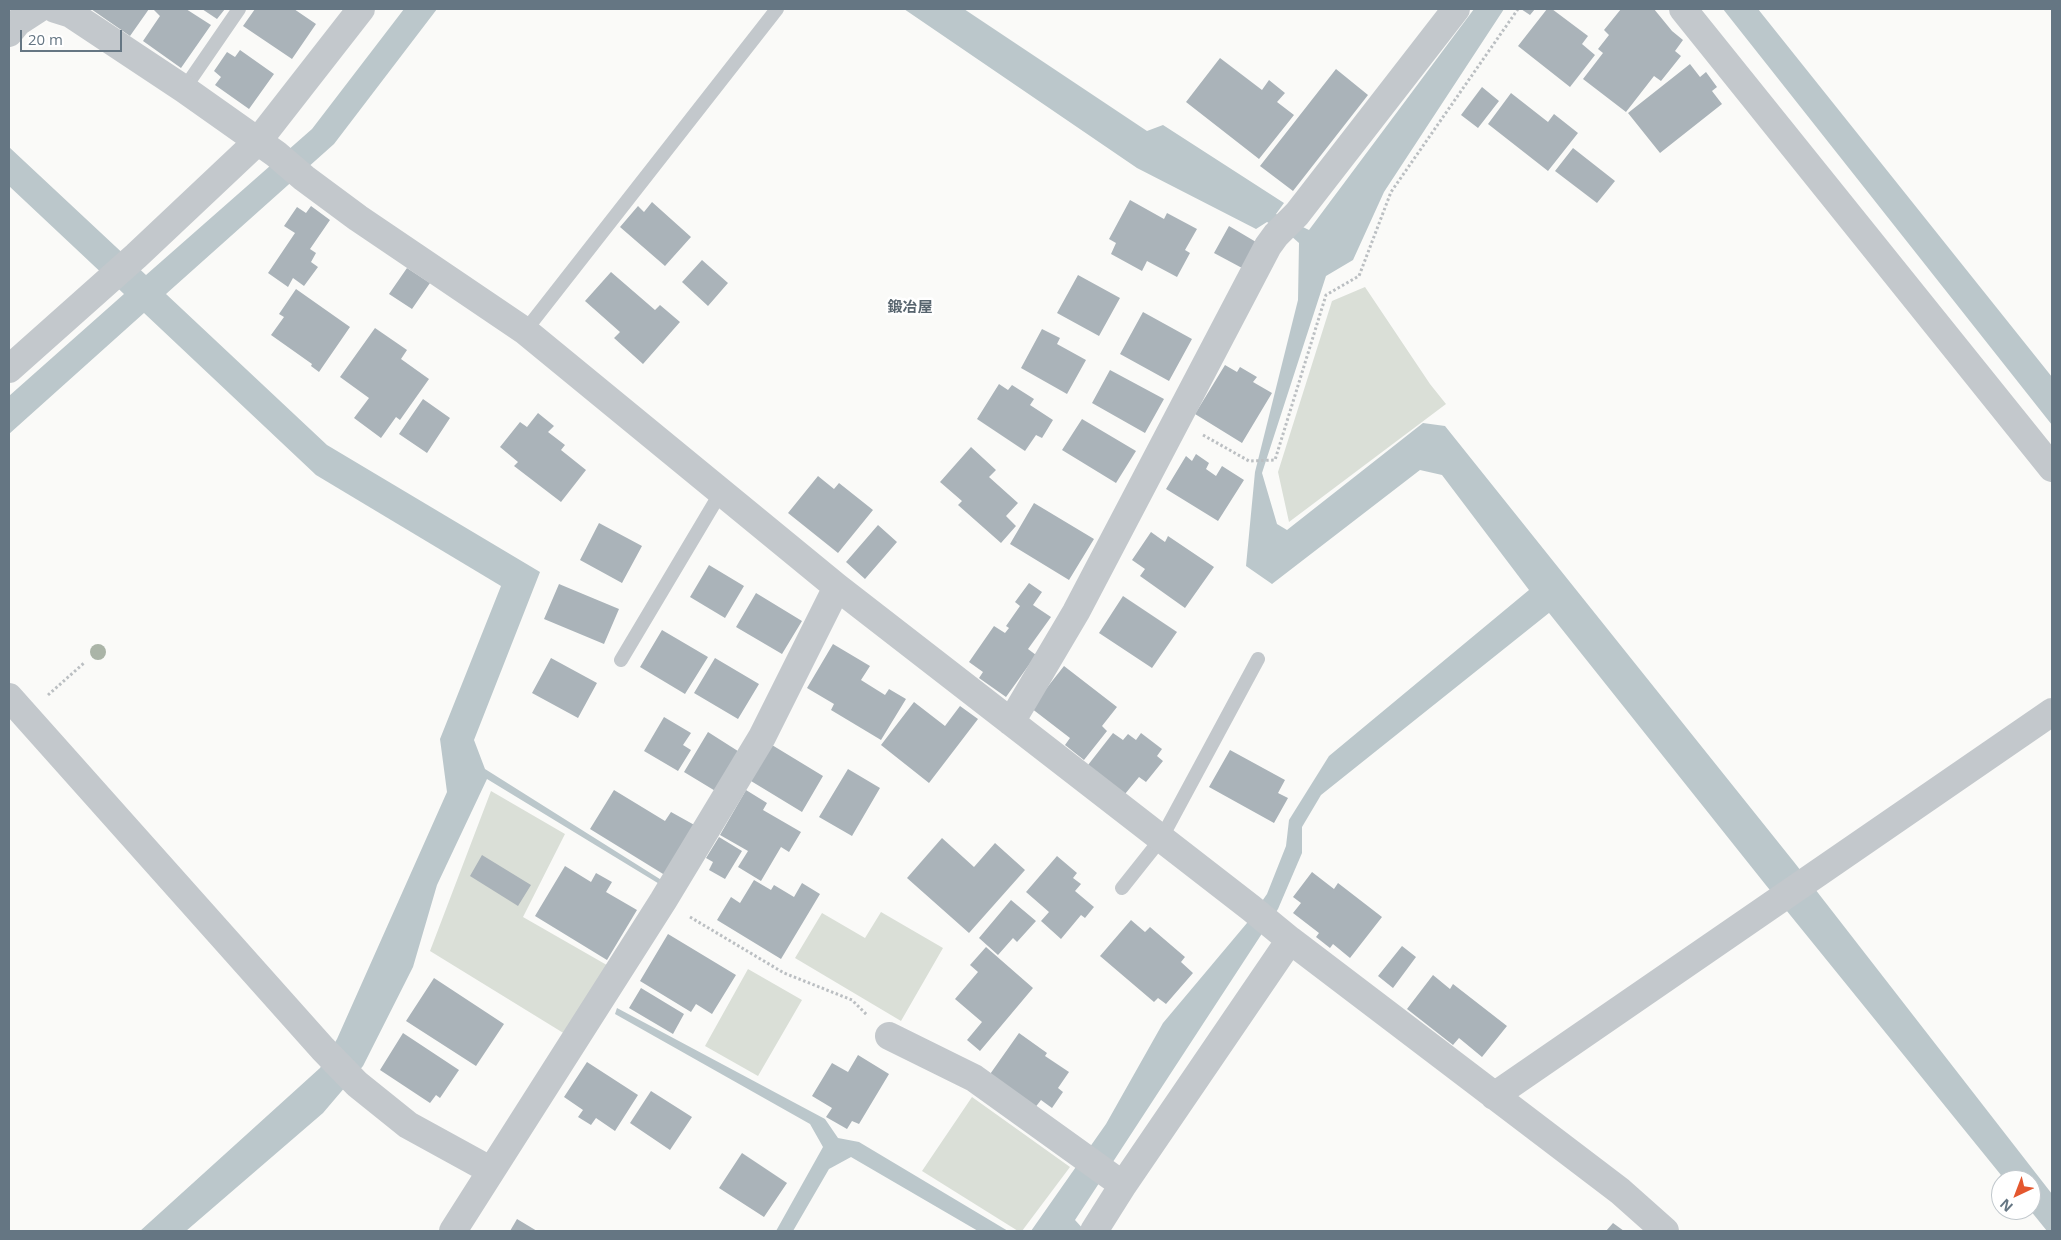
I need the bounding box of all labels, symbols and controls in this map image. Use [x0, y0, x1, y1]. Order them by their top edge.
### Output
scale bar [22, 20, 125, 52]
text: 20 m [28, 29, 63, 49]
district label: 鍛冶屋 [888, 299, 932, 317]
north arrow [1991, 1170, 2041, 1220]
text: N [1995, 1195, 2017, 1216]

